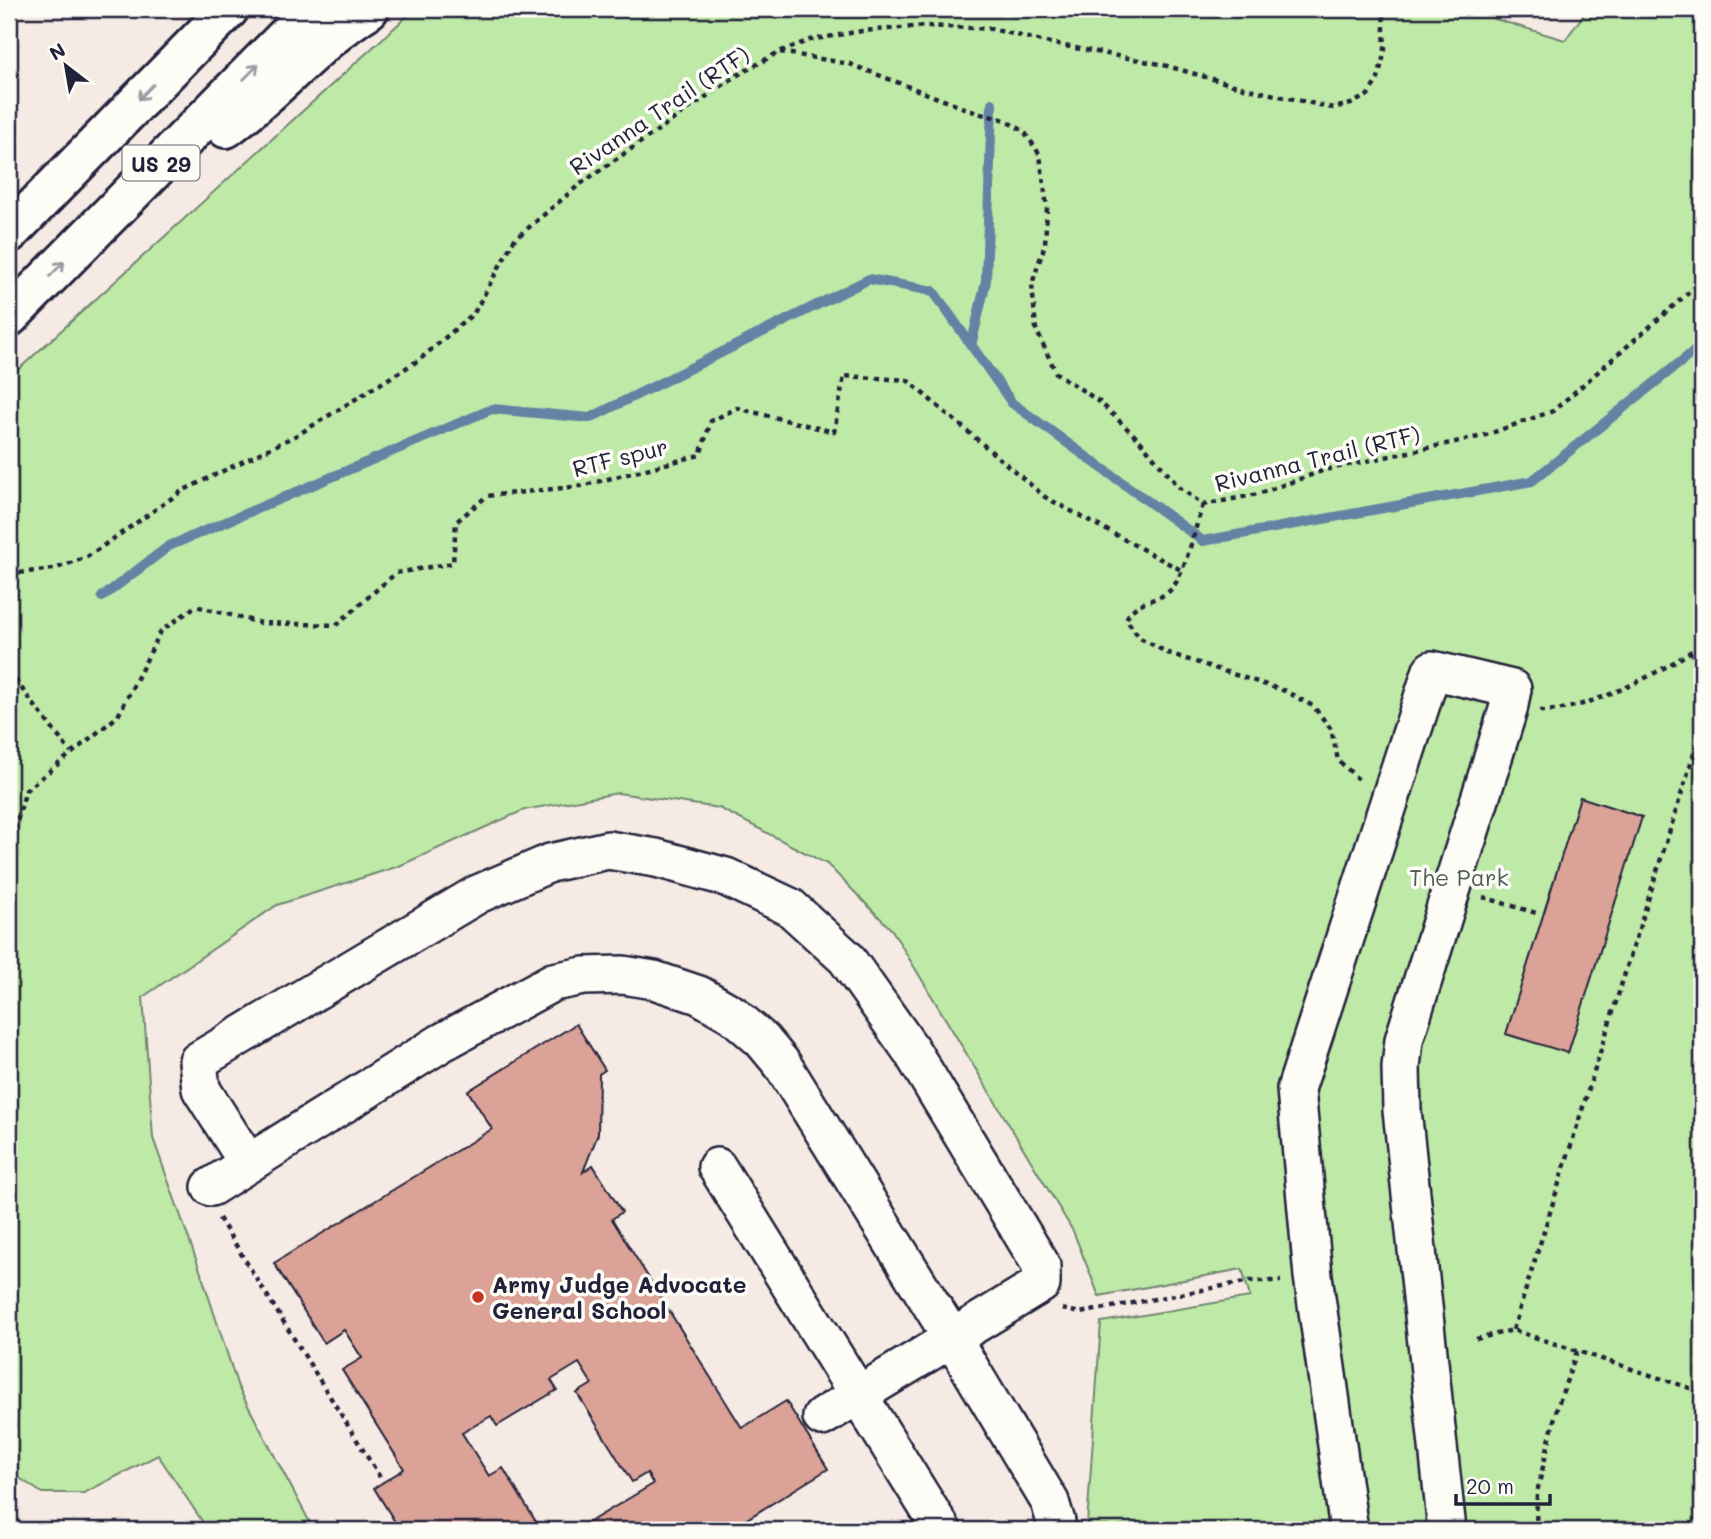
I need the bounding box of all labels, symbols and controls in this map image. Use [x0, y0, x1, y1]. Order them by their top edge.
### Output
north arrow [32, 32, 102, 102]
text: N [44, 37, 70, 65]
street label: Rivanna Trail (RTF) [563, 39, 755, 181]
one-way arrow [242, 64, 259, 81]
one-way arrow [138, 83, 155, 100]
road number: US 29 [122, 146, 200, 180]
one-way arrow [48, 260, 65, 277]
street label: Rivanna Trail (RTF) [1211, 418, 1423, 498]
street label: RTF spur [569, 431, 671, 483]
park label: The Park [1409, 862, 1509, 892]
place label: Army Judge Advocate General School [492, 1269, 746, 1325]
marker: Army Judge Advocate General School [470, 1289, 486, 1305]
scale bar [1456, 1462, 1550, 1506]
text: 20 m [1466, 1472, 1514, 1499]

